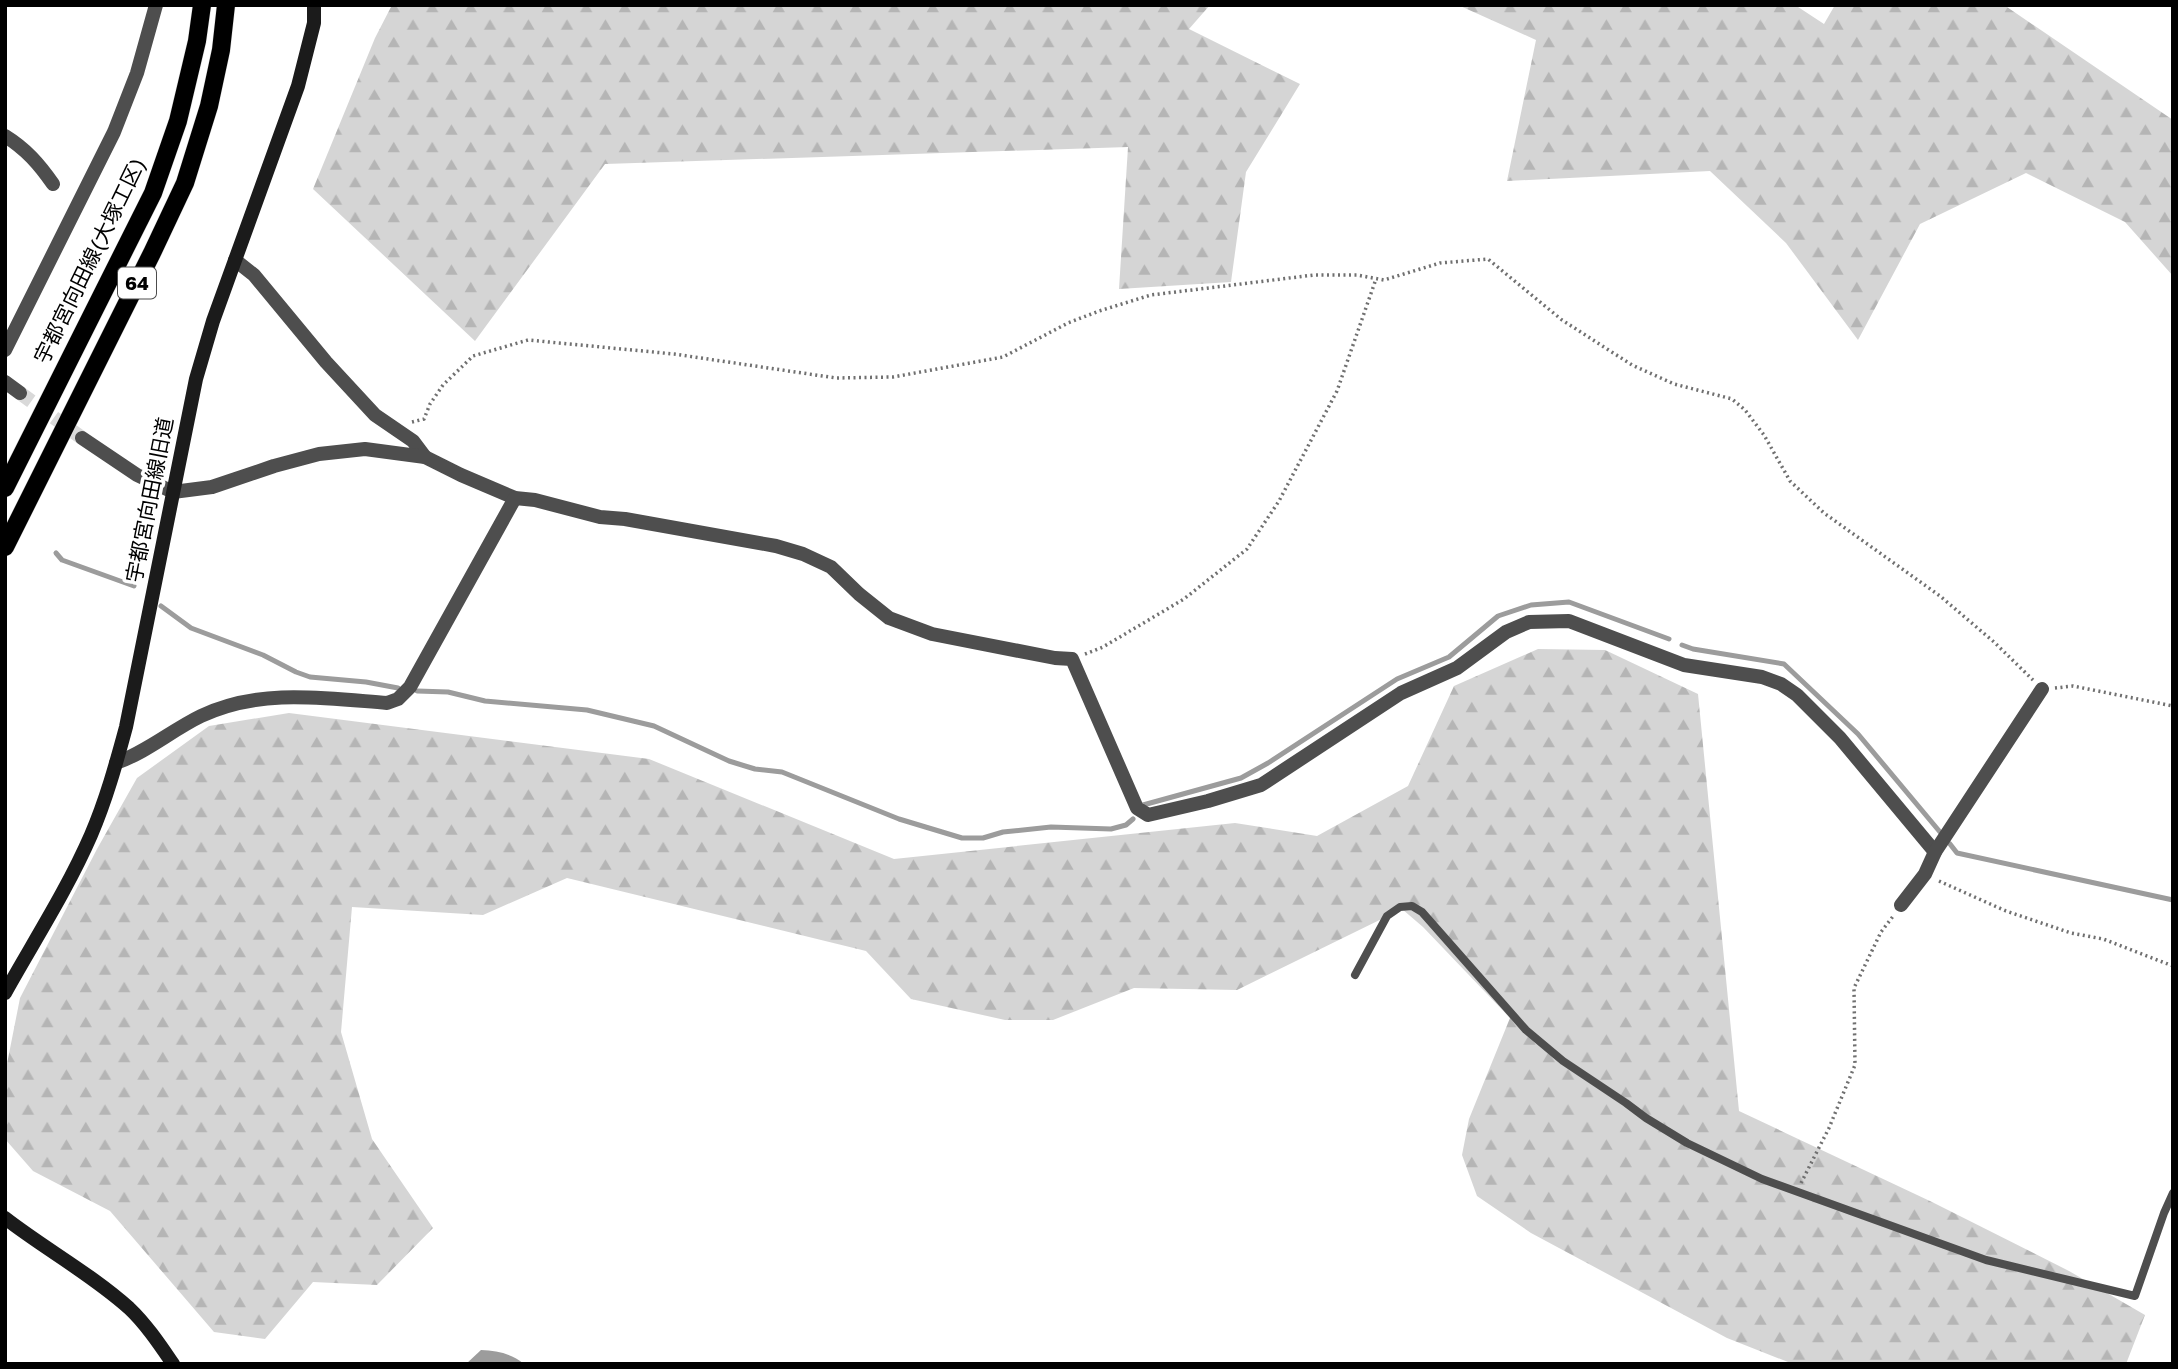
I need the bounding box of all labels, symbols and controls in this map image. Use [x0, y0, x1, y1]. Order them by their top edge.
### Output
street label: 宇都宮向田線(大塚工区) [28, 153, 150, 368]
road number: 64 [118, 268, 156, 298]
street label: 宇都宮向田線旧道 [120, 415, 178, 585]

